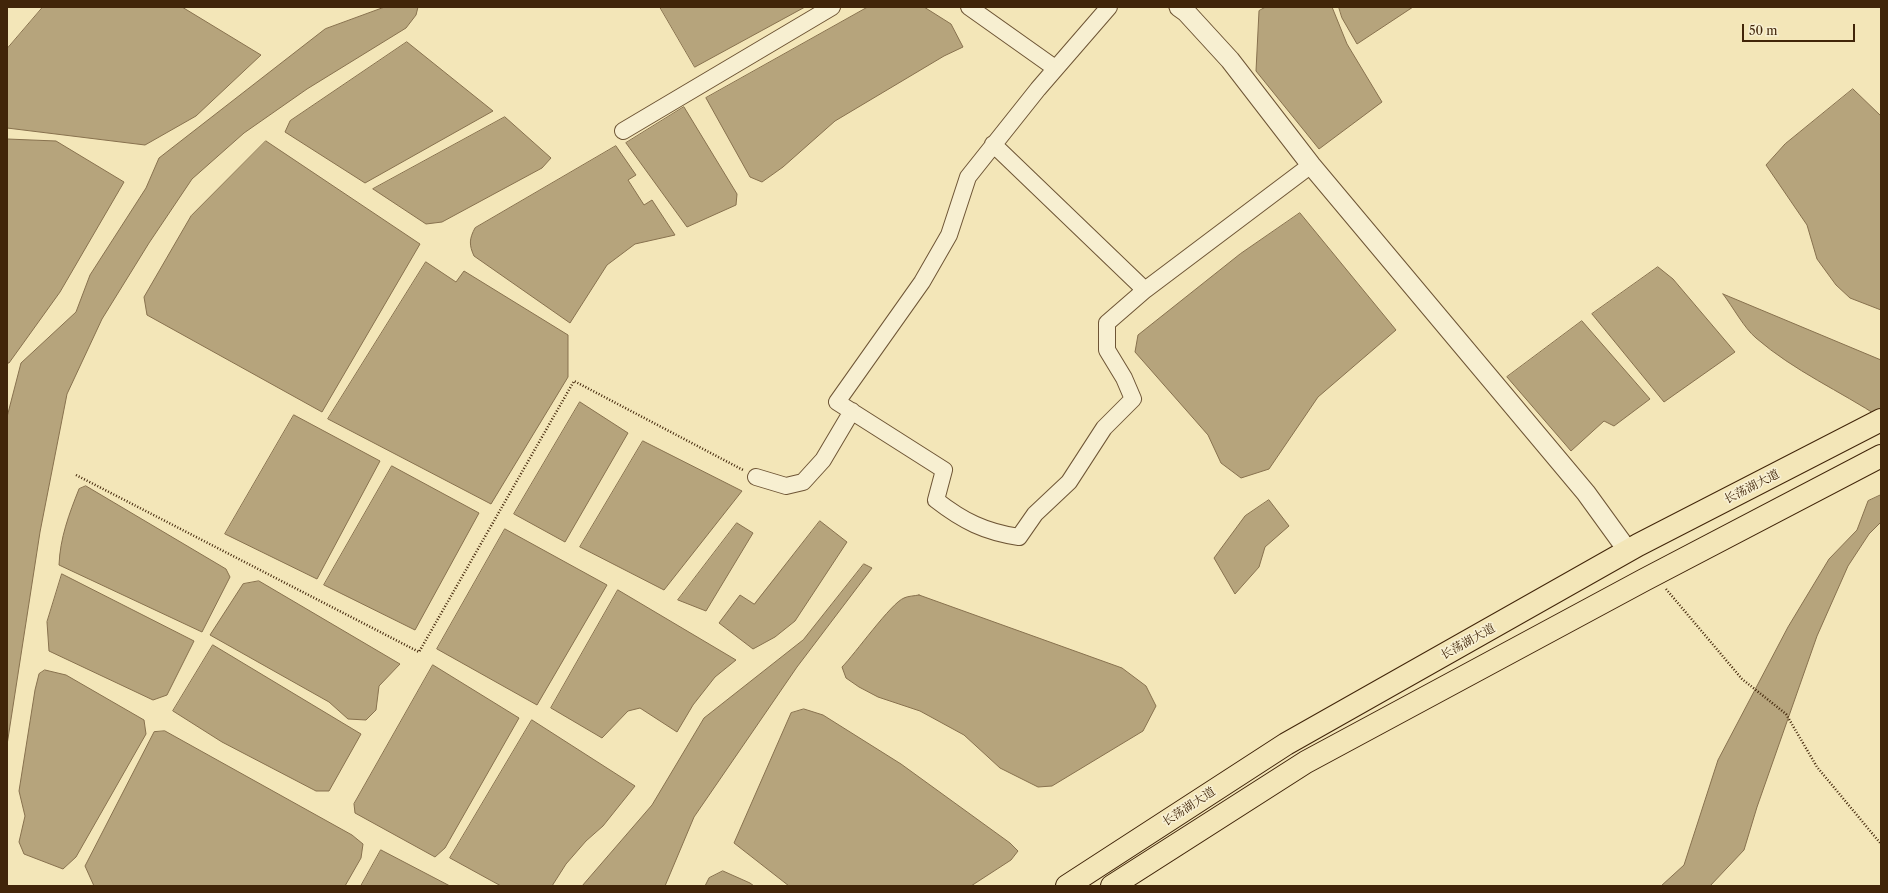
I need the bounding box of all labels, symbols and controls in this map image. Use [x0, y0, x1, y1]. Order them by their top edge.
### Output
scale bar [1744, 16, 1857, 42]
text: 50 m [1749, 23, 1778, 38]
street label: 长荡湖大道 [1722, 467, 1782, 507]
street label: 长荡湖大道 [1438, 621, 1498, 663]
street label: 长荡湖大道 [1160, 785, 1218, 829]

